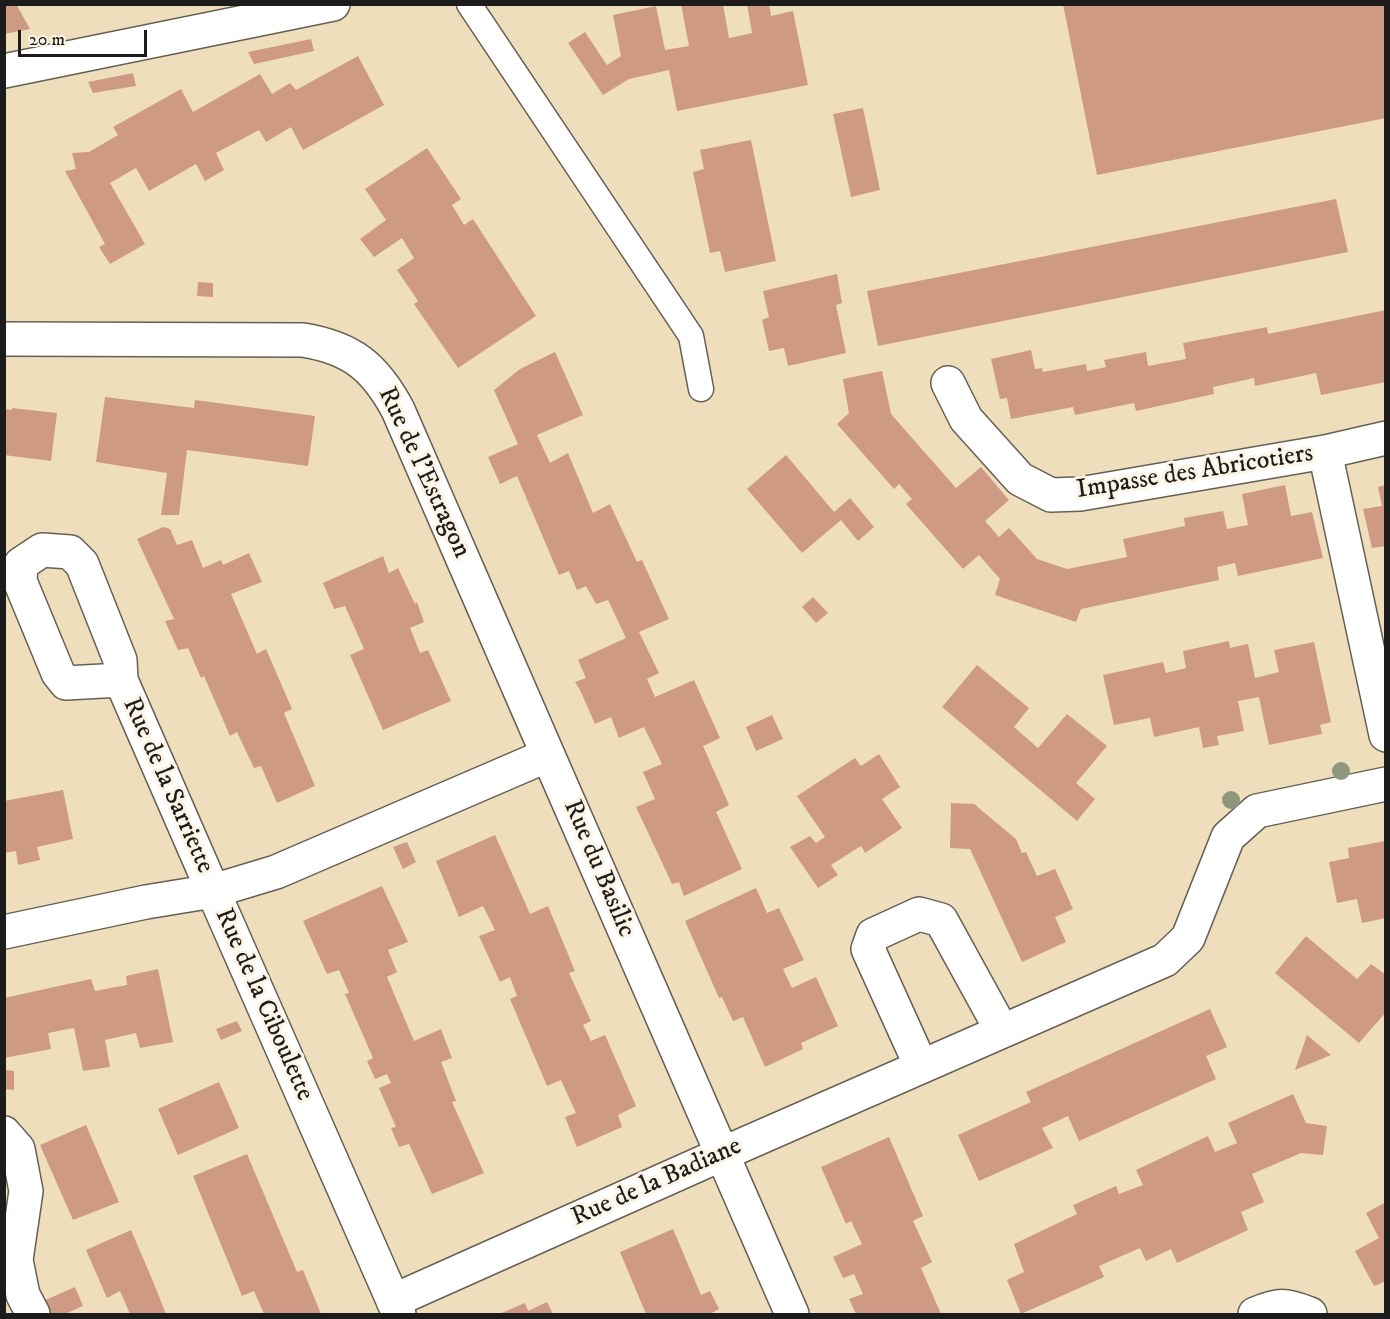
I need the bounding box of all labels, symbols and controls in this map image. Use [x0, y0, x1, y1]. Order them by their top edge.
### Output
scale bar [21, 18, 150, 56]
text: 20 m [29, 29, 65, 51]
street label: Rue de l'Estragon [370, 383, 476, 563]
street label: Impasse des Abricotiers [1075, 439, 1315, 507]
street label: Rue de la Sarriette [114, 693, 220, 879]
street label: Rue du Basilic [555, 796, 641, 942]
street label: Rue de la Ciboulette [207, 904, 319, 1106]
street label: Rue de la Badiane [567, 1132, 747, 1234]

